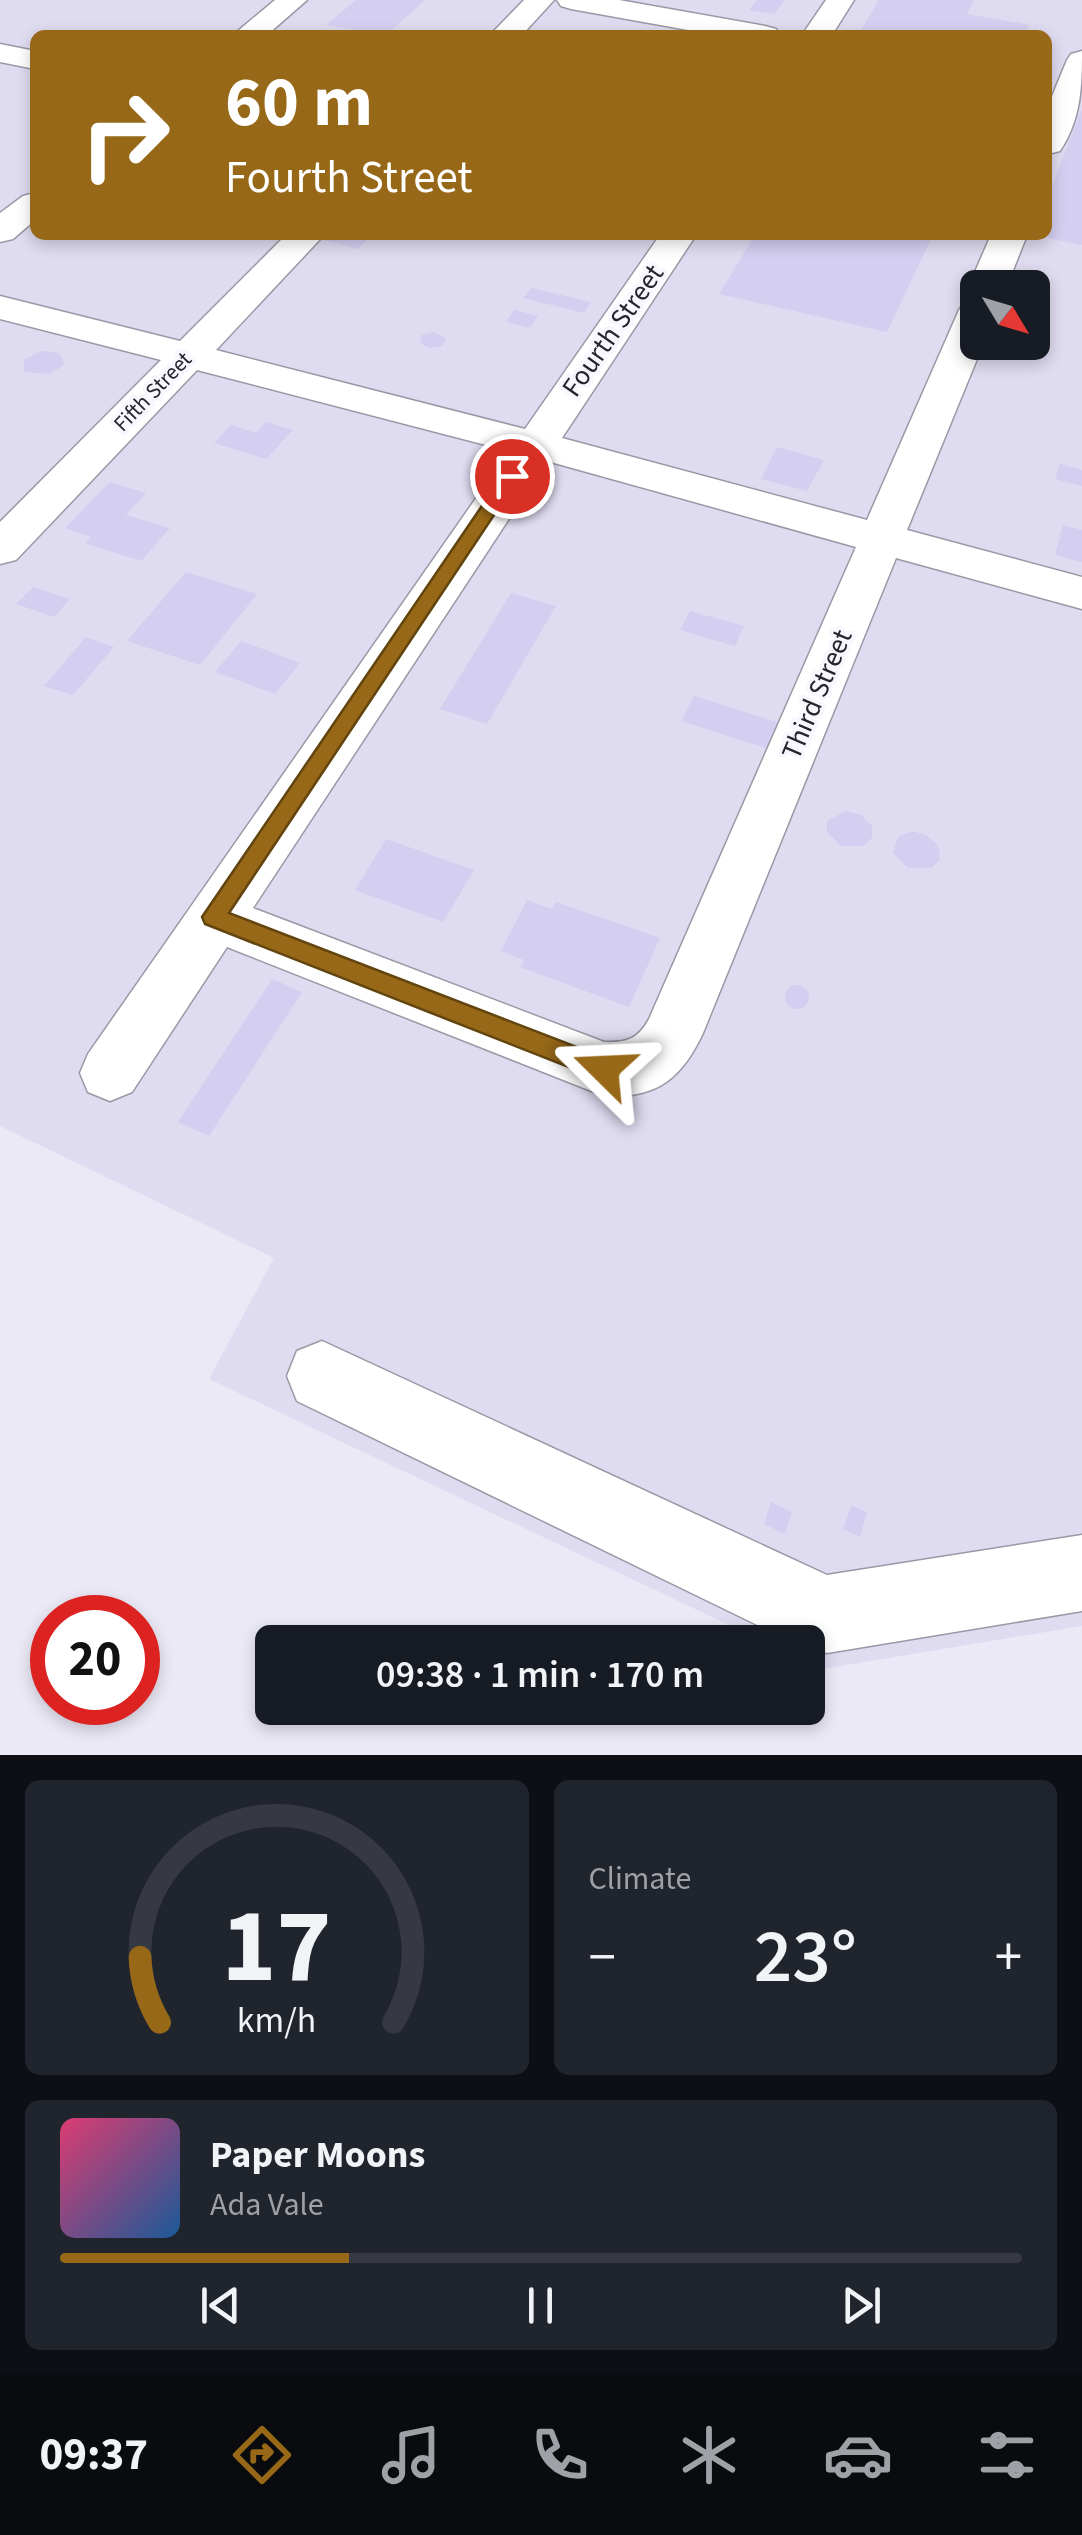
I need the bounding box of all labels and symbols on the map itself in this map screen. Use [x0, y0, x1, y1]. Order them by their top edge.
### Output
street label: Fourth Street [552, 256, 674, 405]
north arrow [960, 270, 1050, 360]
street label: Fifth Street [106, 344, 200, 439]
pin [470, 434, 555, 519]
street label: Third Street [772, 623, 862, 766]
position arrow [552, 1017, 656, 1121]
speed limit sign: 20 [30, 1595, 160, 1725]

